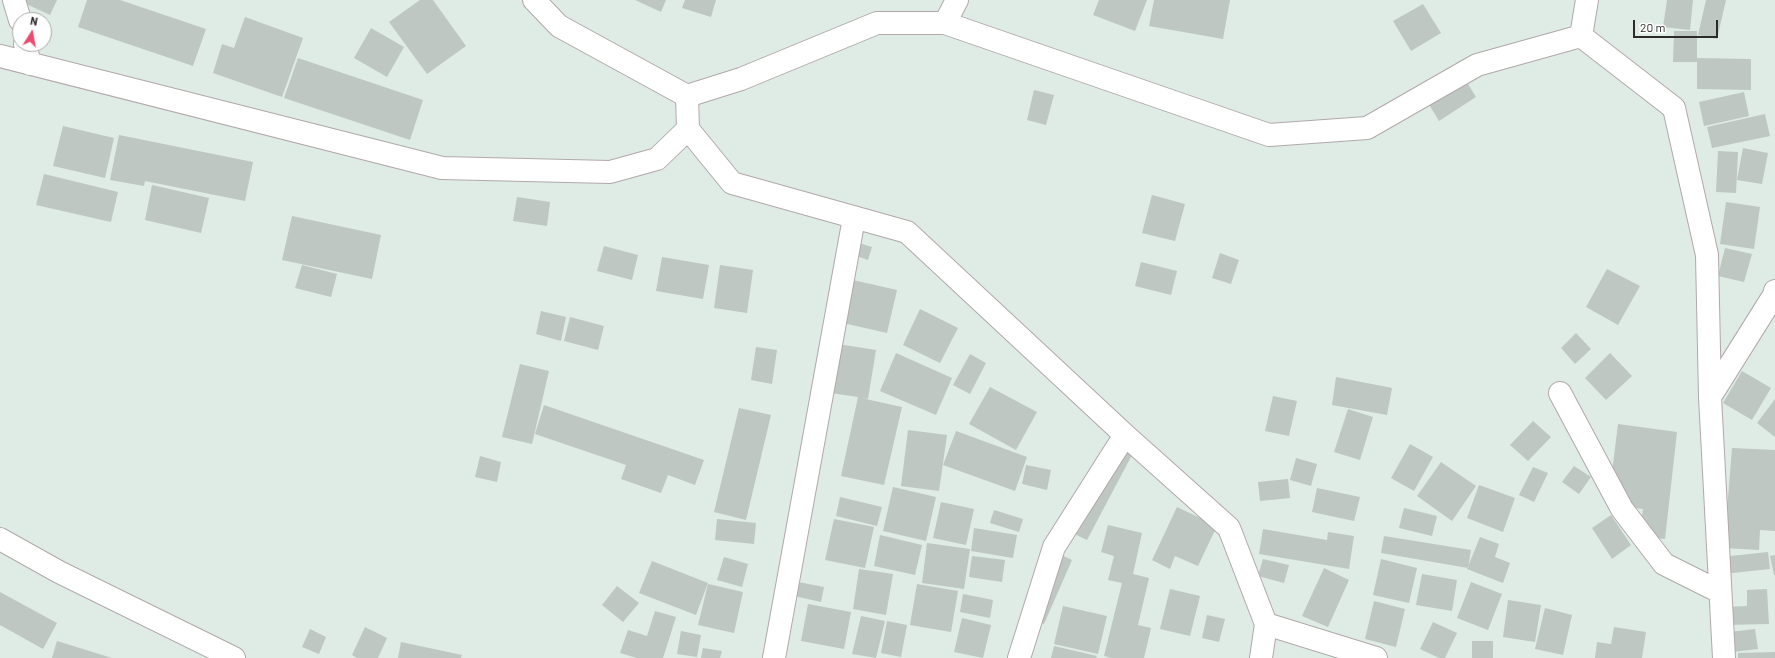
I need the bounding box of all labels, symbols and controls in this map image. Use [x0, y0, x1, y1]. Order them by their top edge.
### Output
north arrow [12, 12, 52, 52]
scale bar [1635, 12, 1720, 38]
text: N [29, 14, 39, 28]
text: 20 m [1640, 20, 1666, 34]

